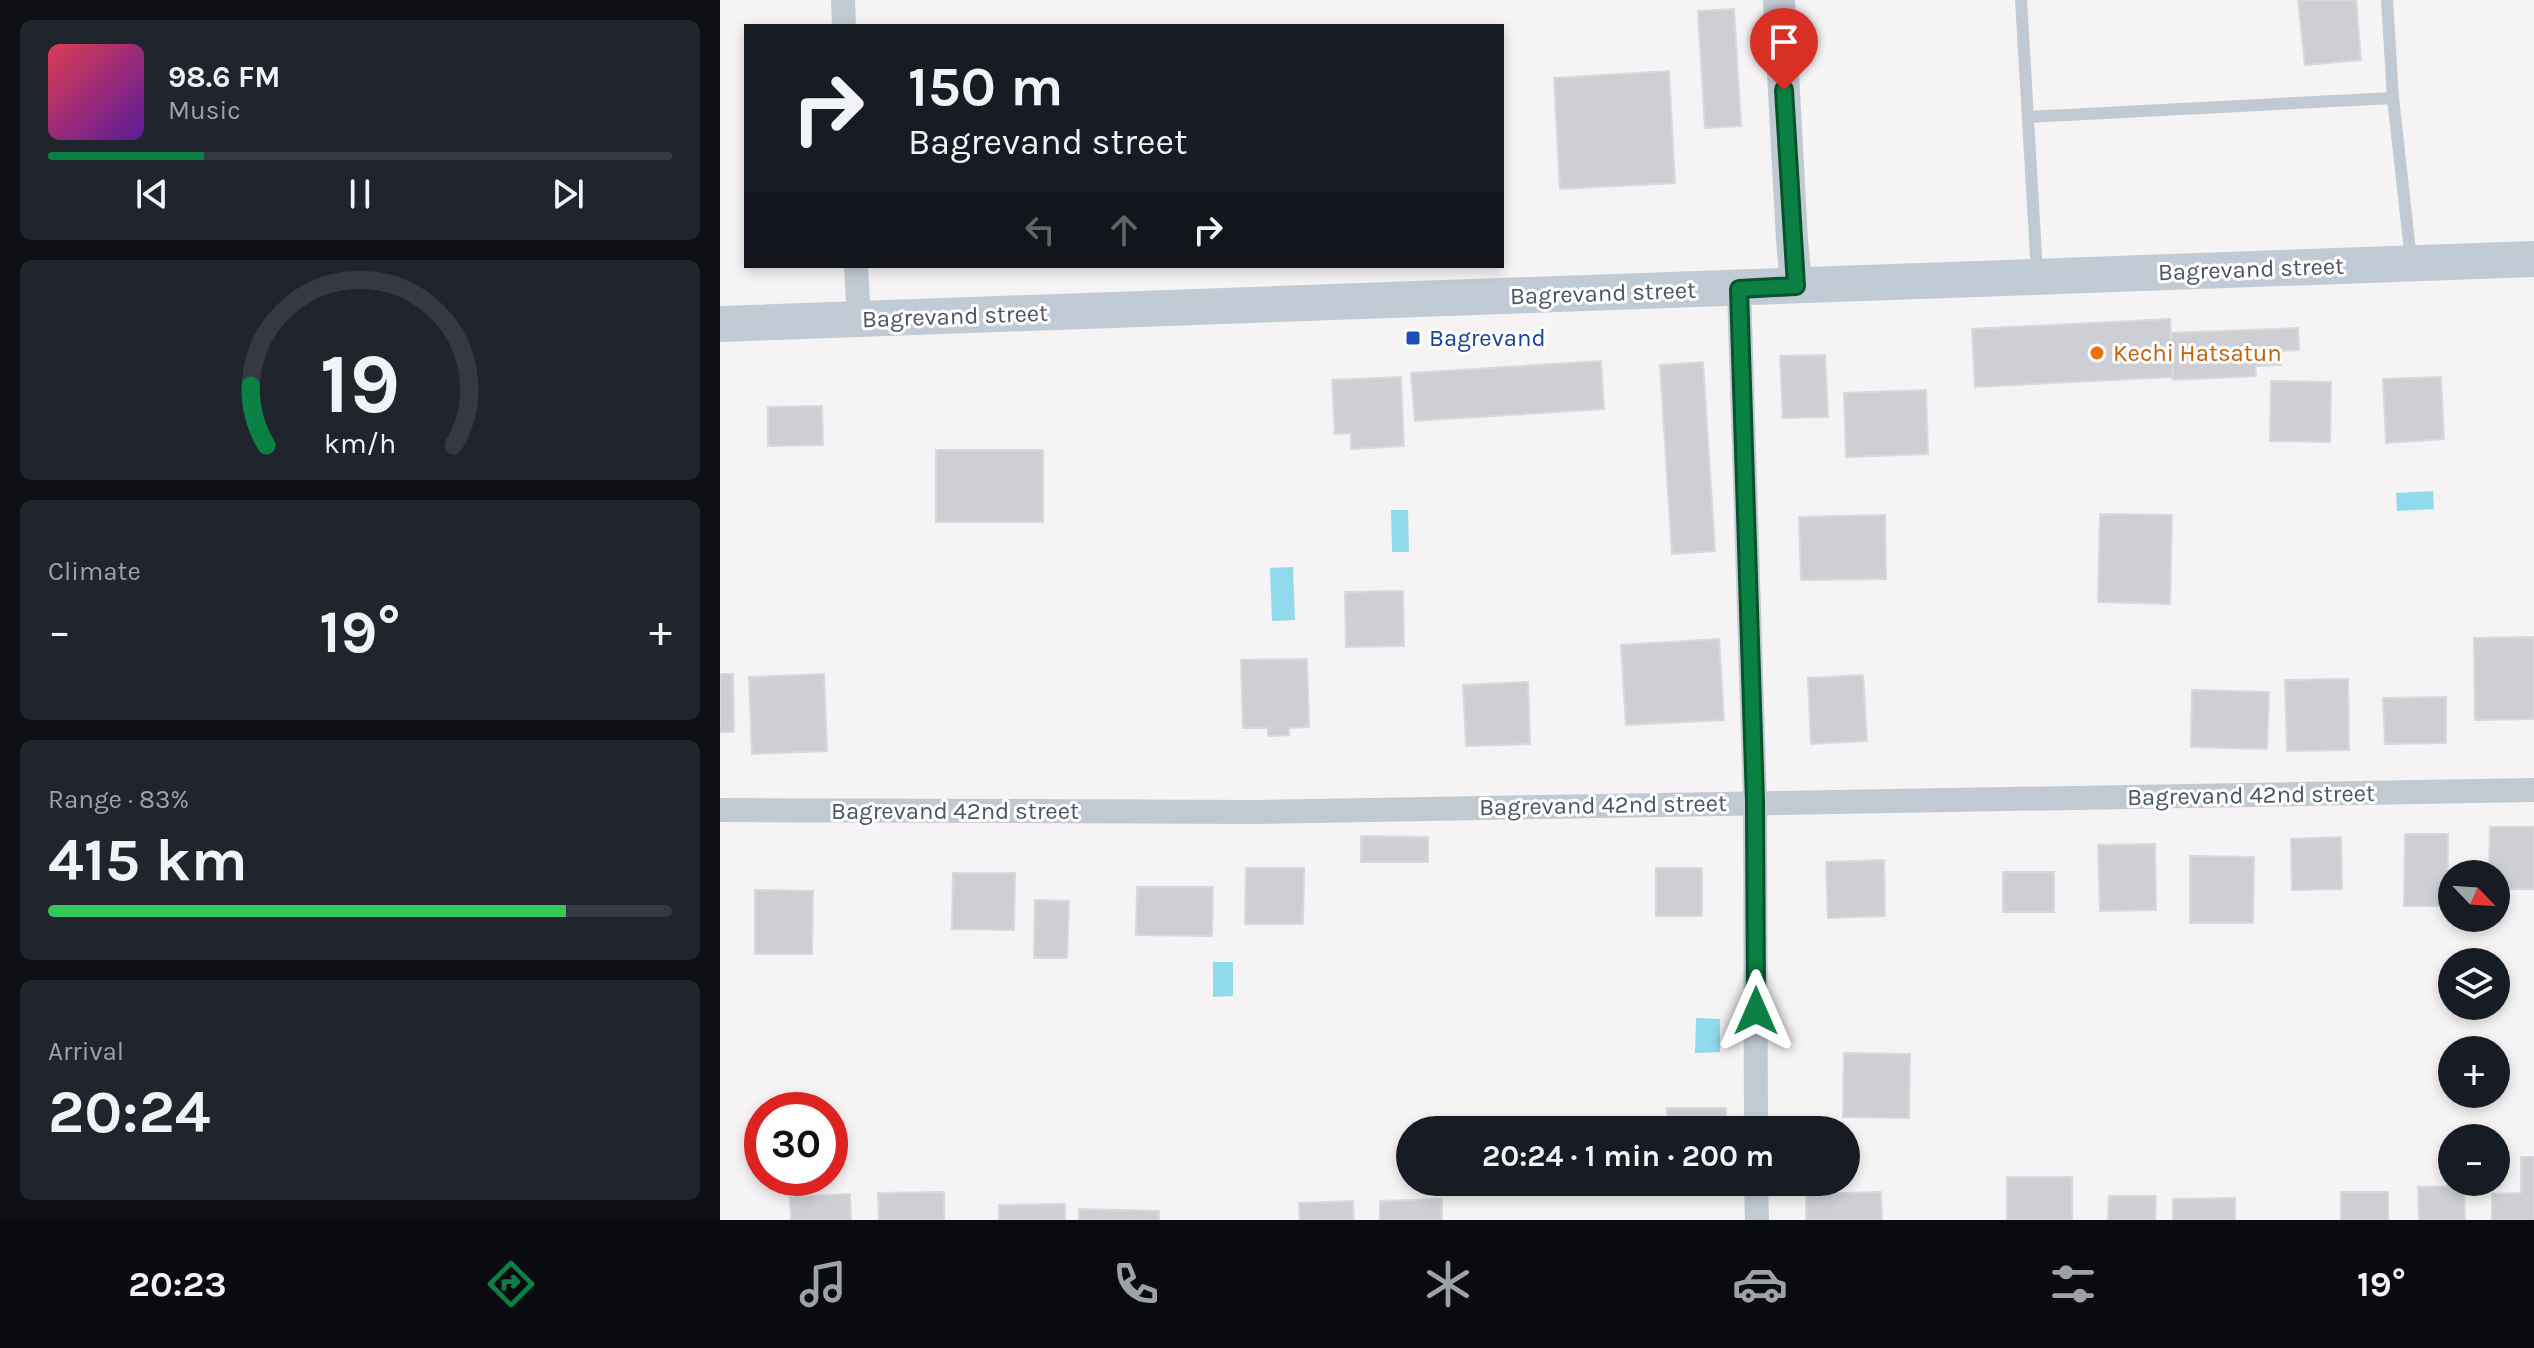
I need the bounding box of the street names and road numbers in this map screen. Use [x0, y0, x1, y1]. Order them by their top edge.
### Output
street label: Bagrevand street [2157, 252, 2345, 286]
street label: Bagrevand street [1509, 276, 1697, 310]
street label: Bagrevand street [861, 299, 1049, 333]
street label: Bagrevand 42nd street [2127, 779, 2375, 811]
street label: Bagrevand 42nd street [1479, 789, 1727, 821]
street label: Bagrevand 42nd street [831, 797, 1079, 825]

